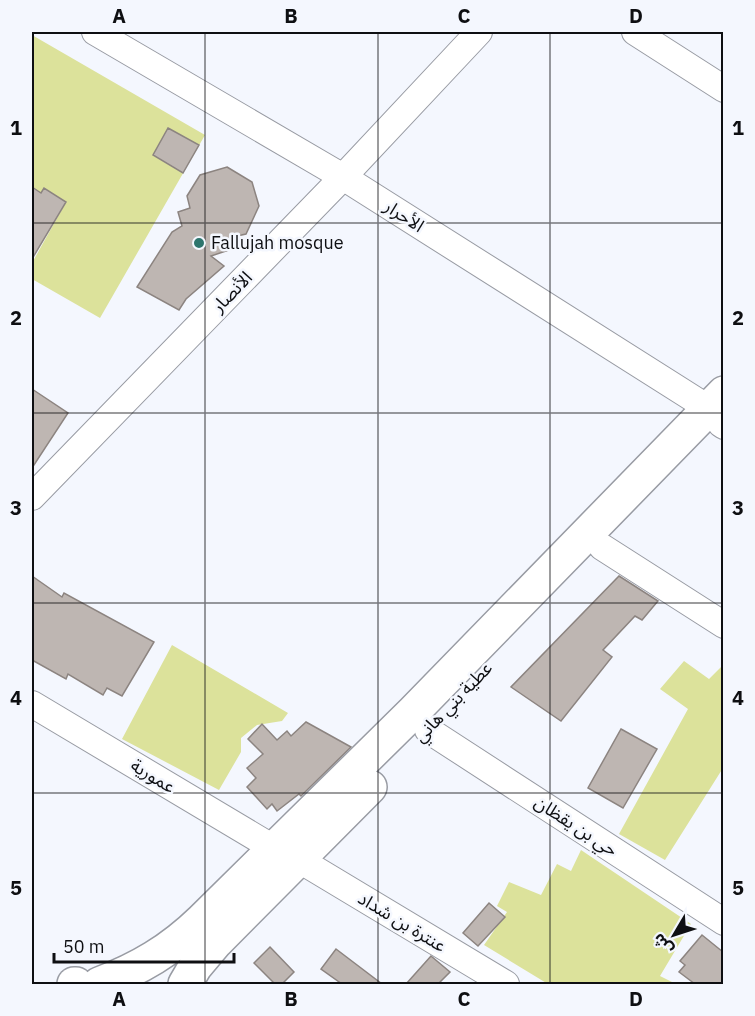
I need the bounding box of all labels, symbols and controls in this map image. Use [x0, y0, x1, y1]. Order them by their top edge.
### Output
text: A [112, 2, 126, 29]
text: B [284, 2, 298, 29]
text: C [457, 2, 471, 29]
text: D [629, 2, 643, 29]
text: 1 [10, 114, 22, 141]
text: 1 [732, 114, 744, 141]
street label: الأحرار [379, 194, 429, 237]
place label: Fallujah mosque [211, 231, 344, 254]
marker: Fallujah mosque [192, 236, 206, 250]
street label: الأنصار [206, 266, 257, 318]
text: 2 [10, 304, 22, 331]
text: 2 [732, 304, 744, 331]
text: 3 [10, 494, 22, 521]
text: 3 [732, 494, 744, 521]
street label: عطية بني هاني [408, 656, 499, 748]
text: 4 [10, 684, 22, 711]
text: 4 [732, 684, 744, 711]
street label: عمورية [127, 753, 180, 798]
street label: حي بن يقظان [529, 790, 622, 863]
text: 5 [10, 874, 22, 901]
text: 5 [732, 874, 744, 901]
street label: عنترة بن شداد [354, 886, 450, 957]
north arrow [644, 905, 704, 965]
scale bar [54, 926, 234, 964]
text: ش [648, 930, 677, 959]
text: 50 m [63, 935, 105, 958]
text: A [112, 985, 126, 1012]
text: B [284, 985, 298, 1012]
text: C [457, 985, 471, 1012]
text: D [629, 985, 643, 1012]

